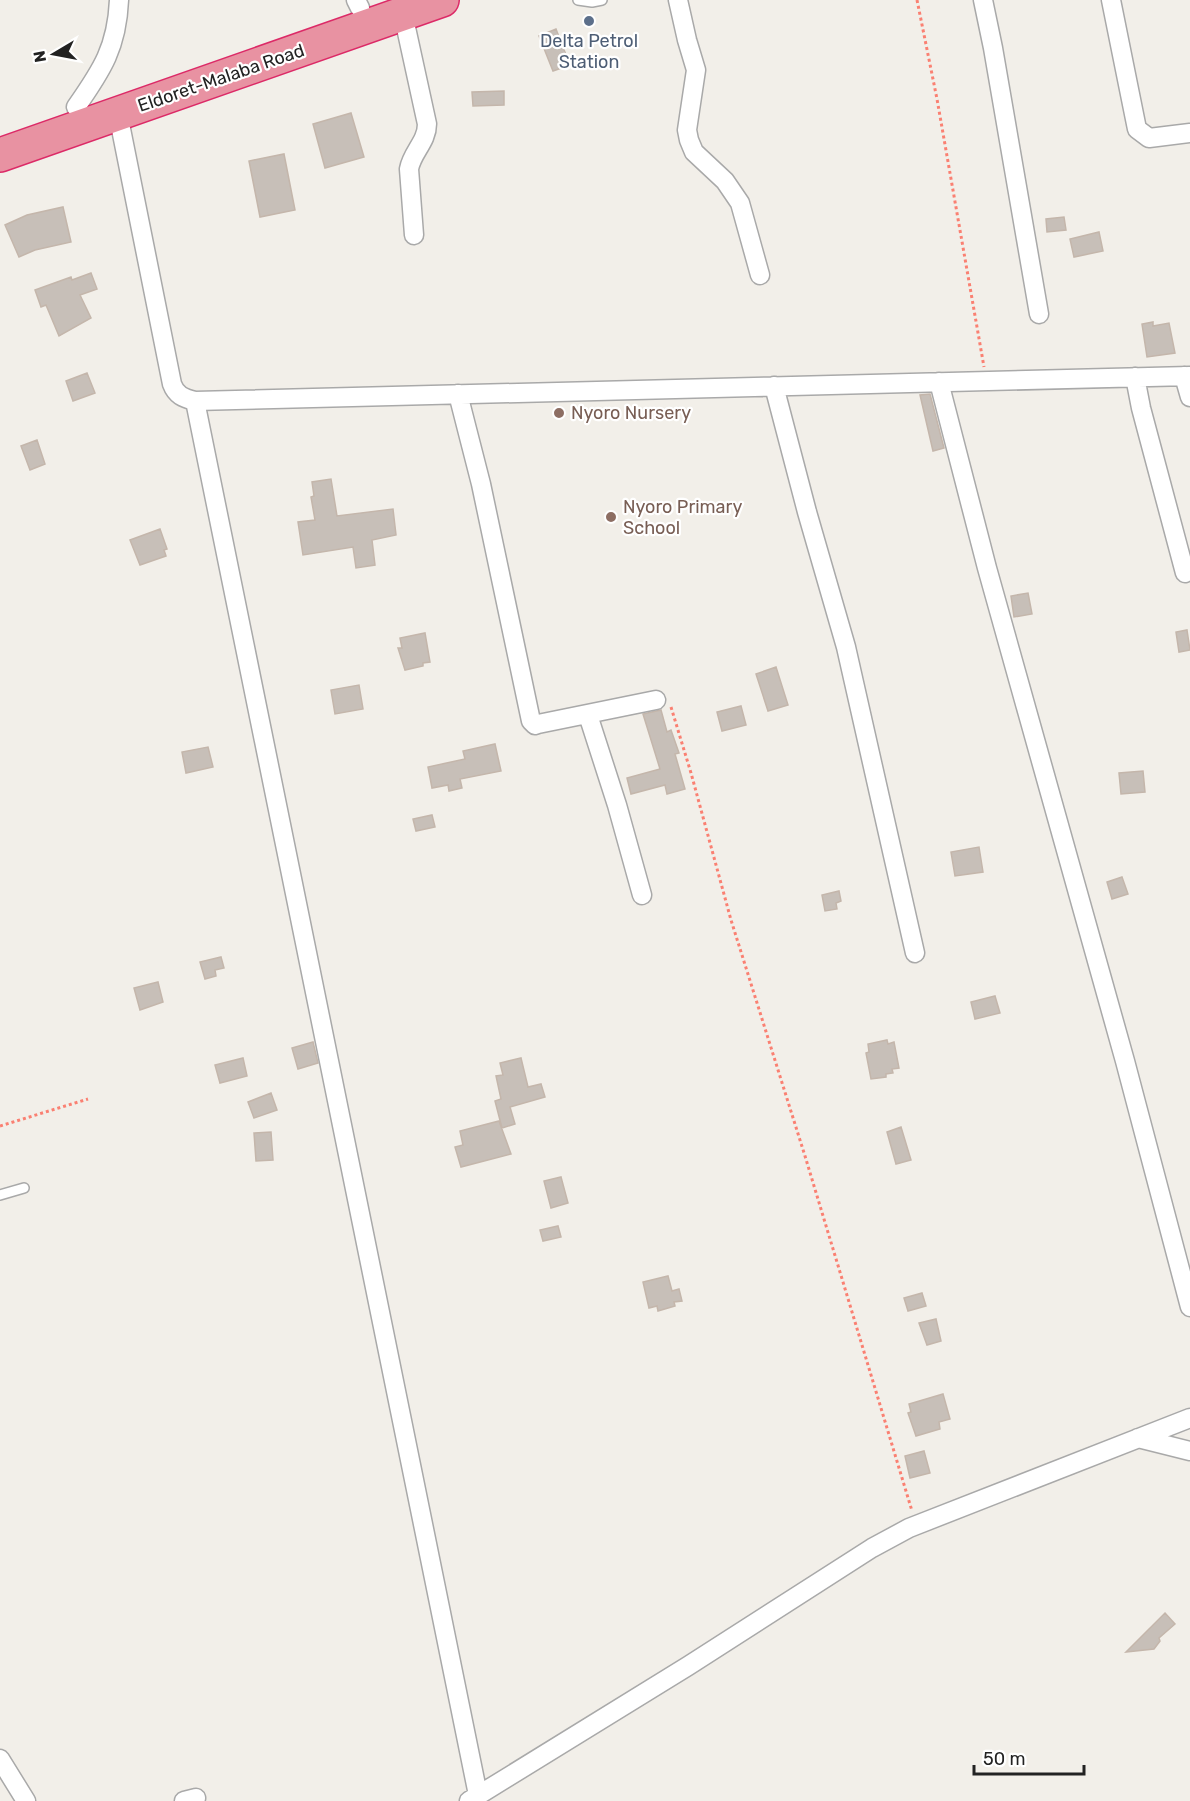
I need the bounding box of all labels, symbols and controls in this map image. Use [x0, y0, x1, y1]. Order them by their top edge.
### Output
marker: Delta Petrol Station [582, 14, 596, 28]
north arrow [24, 24, 84, 84]
place label: Delta Petrol Station [540, 30, 638, 73]
street label: Eldoret-Malaba Road [135, 39, 307, 117]
text: N [29, 49, 50, 64]
place label: Nyoro Nursery [571, 402, 691, 424]
marker: Nyoro Nursery [552, 406, 566, 420]
place label: Nyoro Primary School [623, 496, 742, 539]
marker: Nyoro Primary School [604, 510, 618, 524]
scale bar [974, 1738, 1084, 1776]
text: 50 m [983, 1748, 1026, 1770]

